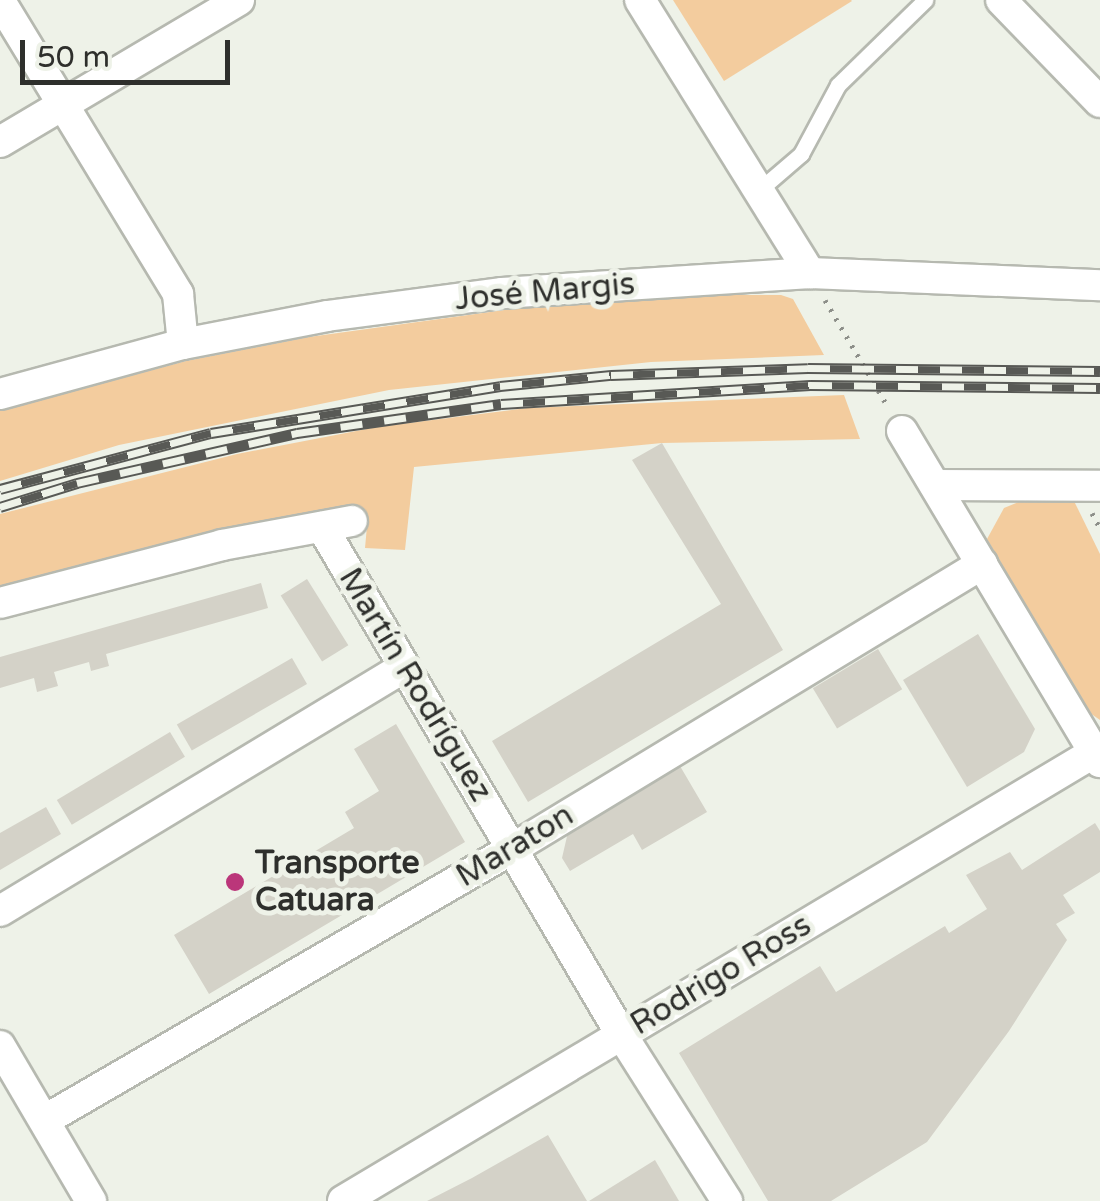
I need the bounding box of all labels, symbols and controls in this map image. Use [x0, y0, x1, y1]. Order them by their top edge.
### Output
scale bar [25, 20, 235, 82]
text: 50 m [37, 39, 110, 76]
street label: José Margis [453, 265, 637, 319]
street label: Martín Rodríguez [330, 561, 500, 809]
street label: Maraton [450, 796, 580, 896]
place label: Transporte Catuara [255, 845, 420, 920]
marker: Transporte Catuara [224, 871, 246, 893]
street label: Rodrigo Ross [624, 906, 818, 1044]

